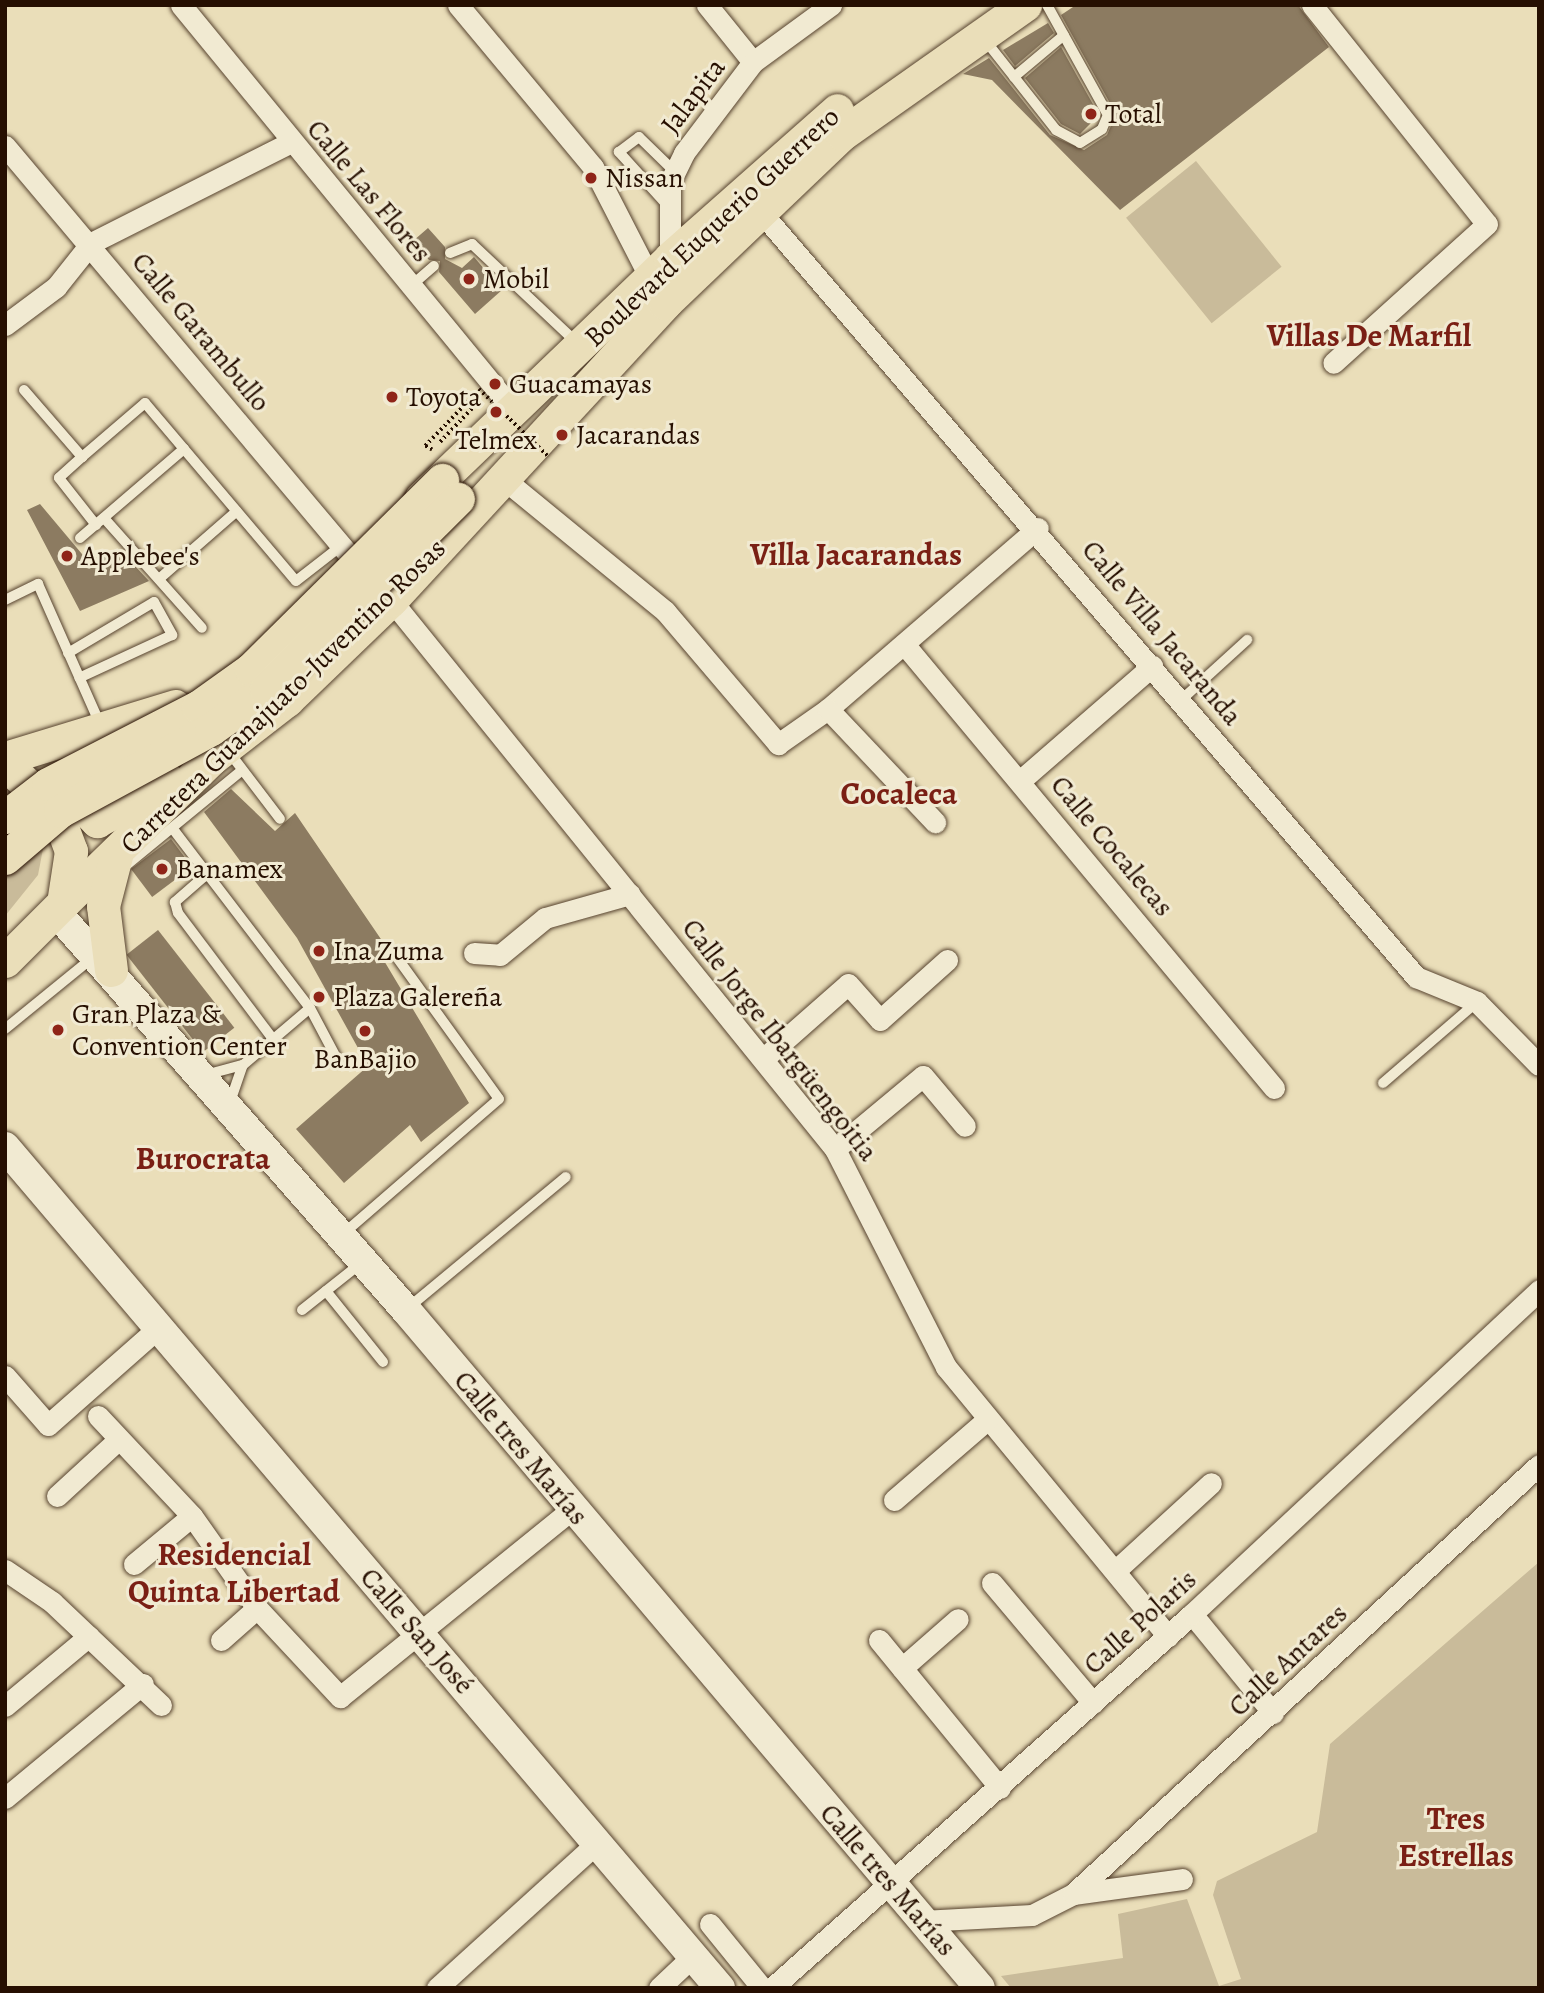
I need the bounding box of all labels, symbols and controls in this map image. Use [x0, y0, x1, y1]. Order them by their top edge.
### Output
street label: Jalapita [654, 51, 732, 141]
place label: Total [1105, 97, 1162, 131]
street label: Boulevard Euquerio Guerrero [578, 100, 846, 354]
marker: Total [1083, 106, 1099, 122]
street label: Calle Las Flores [300, 113, 438, 269]
place label: Nissan [605, 161, 684, 195]
marker: Nissan [583, 170, 599, 186]
street label: Calle Garambullo [125, 246, 277, 418]
place label: Mobil [483, 262, 549, 296]
marker: Mobil [461, 271, 477, 287]
district label: Villas De Marfil [1267, 316, 1471, 354]
place label: Guacamayas [509, 367, 652, 401]
marker: Guacamayas [487, 376, 503, 392]
place label: Toyota [406, 380, 481, 414]
marker: Toyota [384, 389, 400, 405]
marker: Telmex [488, 404, 504, 420]
place label: Jacarandas [576, 418, 700, 452]
place label: Telmex [455, 423, 537, 457]
marker: Jacarandas [554, 427, 570, 443]
street label: Carretera Guanajuato-Juventino Rosas [113, 531, 453, 861]
street label: Calle Villa Jacaranda [1075, 534, 1249, 732]
district label: Villa Jacarandas [750, 535, 962, 573]
place label: Applebee's [81, 539, 200, 573]
marker: Applebee's [59, 548, 75, 564]
street label: Calle Cocalecas [1043, 769, 1181, 923]
district label: Cocaleca [841, 774, 957, 812]
place label: Banamex [176, 852, 283, 886]
marker: Banamex [154, 861, 170, 877]
street label: Calle Jorge Ibargüengoitia [675, 912, 885, 1168]
place label: Ina Zuma [333, 934, 444, 968]
marker: Ina Zuma [311, 943, 327, 959]
place label: Plaza Galereña [333, 980, 502, 1014]
marker: Plaza Galereña [311, 989, 327, 1005]
place label: Gran Plaza & Convention Center [72, 997, 287, 1063]
marker: Gran Plaza & Convention Center [50, 1022, 66, 1038]
marker: BanBajio [357, 1023, 373, 1039]
place label: BanBajio [313, 1042, 417, 1076]
district label: Burocrata [135, 1139, 271, 1177]
street label: Calle tres Marías [447, 1364, 595, 1532]
district label: Residencial Quinta Libertad [128, 1536, 340, 1611]
street label: Calle San José [353, 1561, 481, 1701]
street label: Calle Polaris [1077, 1563, 1203, 1681]
street label: Calle Antares [1222, 1597, 1354, 1723]
street label: Calle tres Marías [813, 1797, 963, 1963]
district label: Tres Estrellas [1398, 1800, 1514, 1875]

